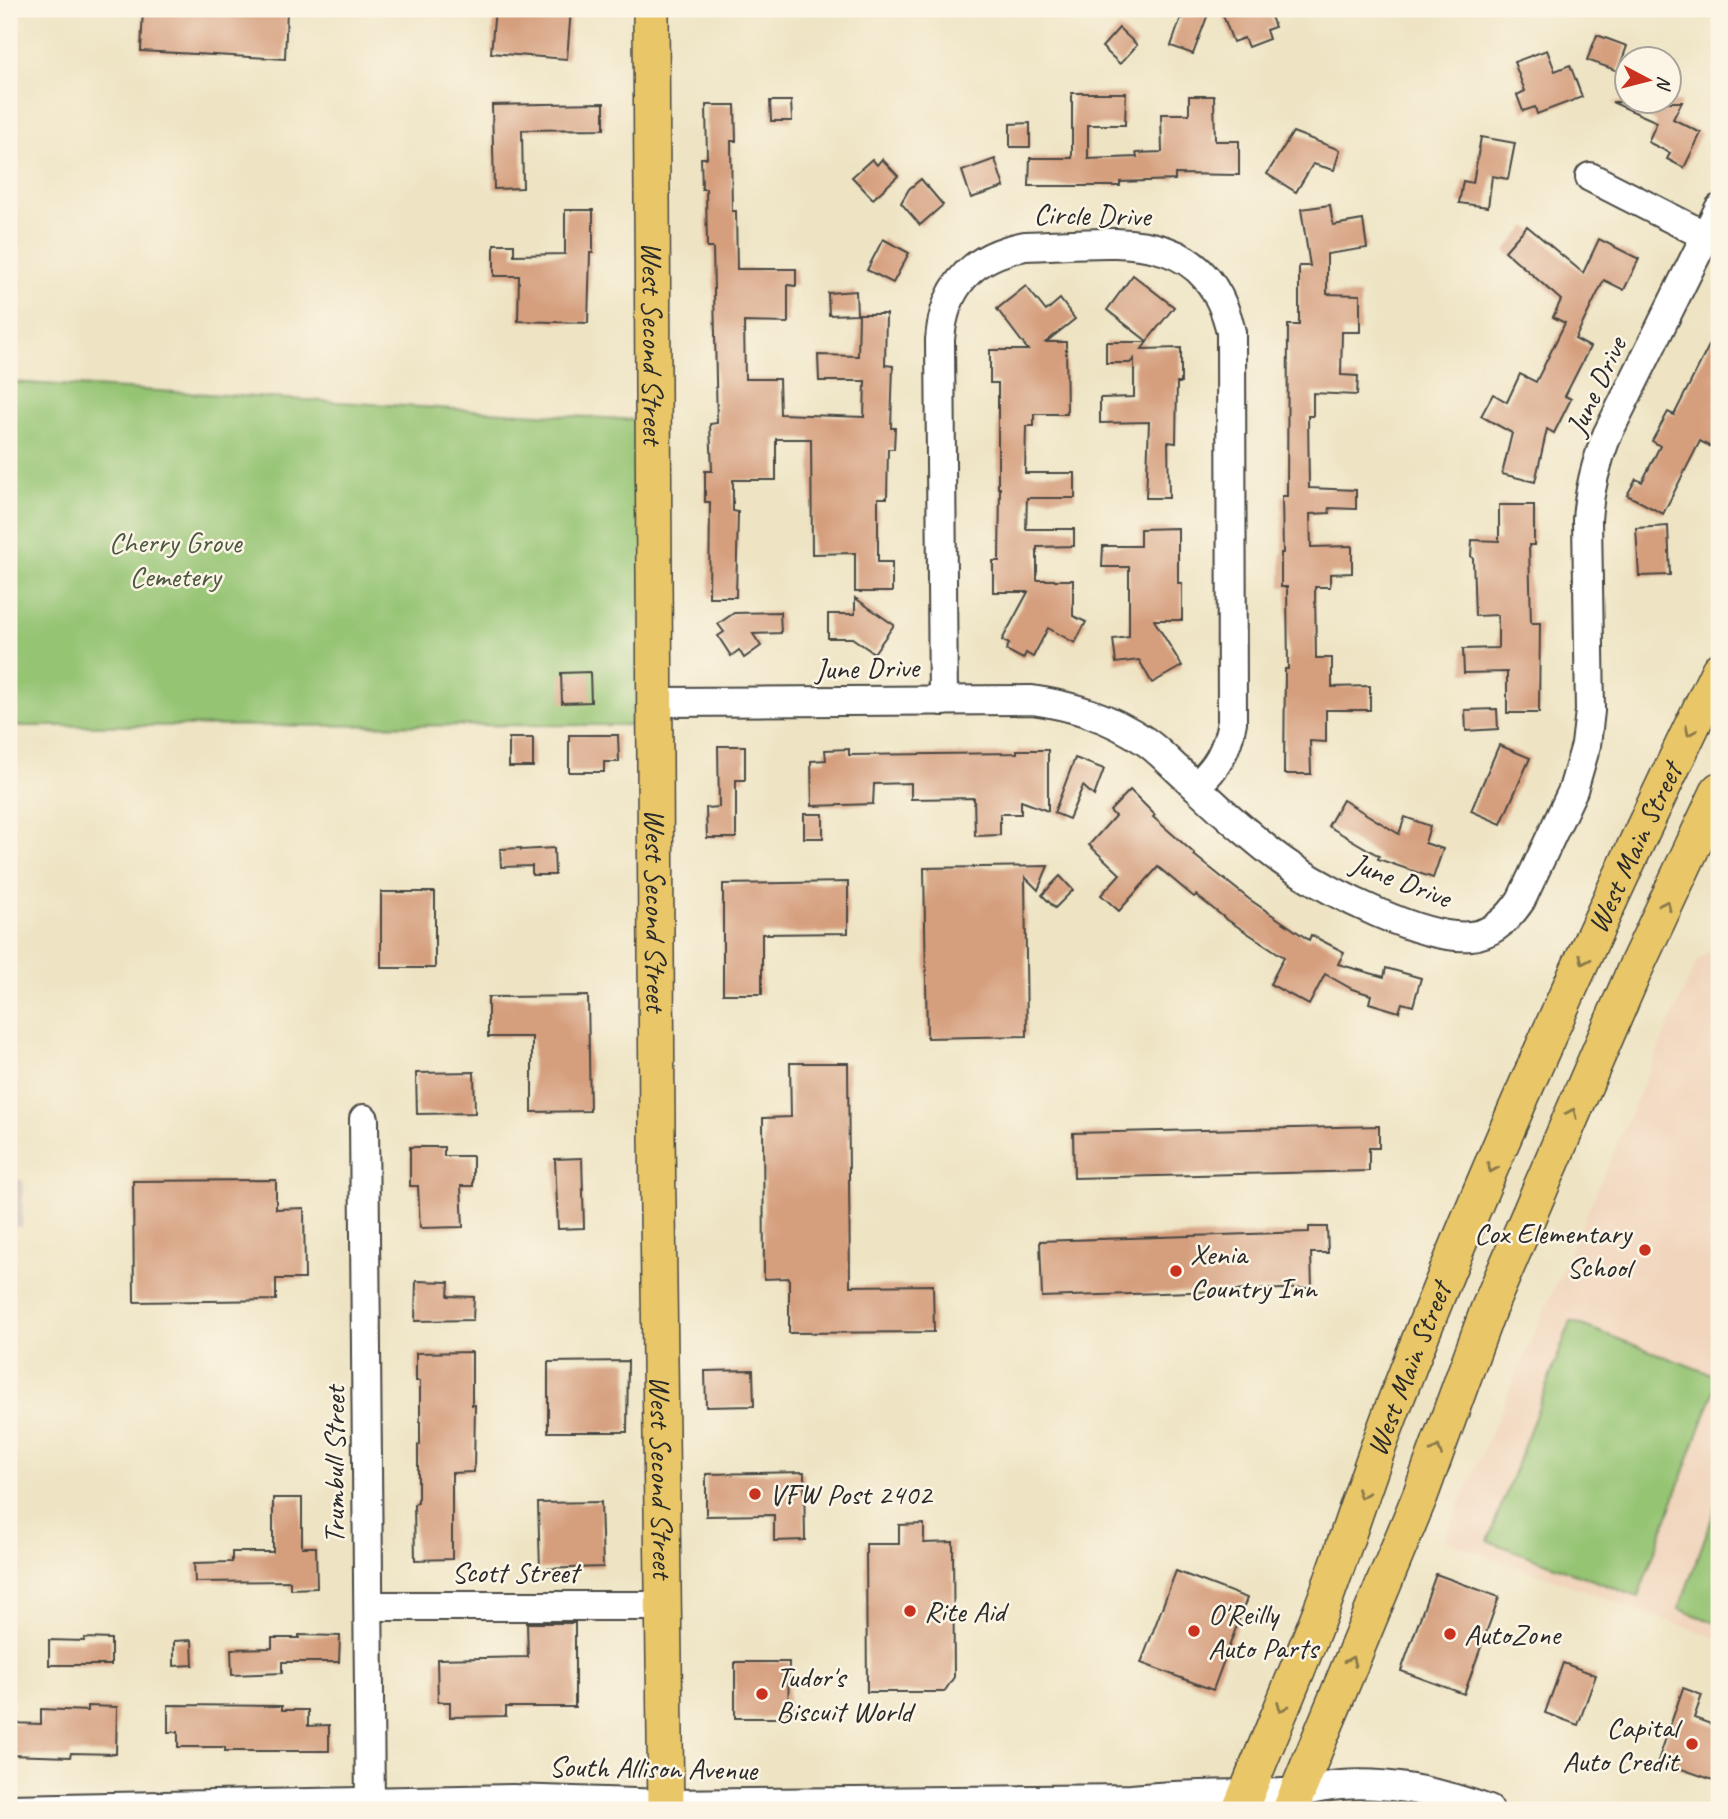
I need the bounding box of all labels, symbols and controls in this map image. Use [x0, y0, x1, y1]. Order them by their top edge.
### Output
north arrow [1612, 46, 1682, 116]
text: N [1651, 75, 1677, 92]
street label: Circle Drive [1033, 195, 1153, 235]
street label: West Second Street [633, 242, 672, 447]
street label: June Drive [1556, 329, 1636, 443]
park label: Cherry Grove Cemetery [109, 523, 244, 595]
street label: June Drive [813, 648, 921, 688]
one-way arrow [1684, 724, 1698, 736]
street label: West Main Street [1578, 753, 1692, 939]
street label: West Second Street [636, 809, 675, 1014]
street label: June Drive [1344, 843, 1458, 917]
one-way arrow [1657, 900, 1671, 912]
one-way arrow [1578, 953, 1592, 965]
one-way arrow [1564, 1107, 1578, 1120]
one-way arrow [1486, 1161, 1500, 1173]
place label: Cox Elementary School [1474, 1214, 1636, 1286]
place label: Xenia Country Inn [1190, 1235, 1318, 1307]
marker: Cox Elementary School [1637, 1242, 1653, 1258]
marker: Xenia Country Inn [1168, 1263, 1184, 1279]
street label: West Main Street [1358, 1273, 1461, 1461]
street label: West Second Street [641, 1375, 682, 1582]
street label: Trumbull Street [315, 1383, 353, 1544]
one-way arrow [1429, 1445, 1443, 1457]
place label: VFW Post 2402 [769, 1475, 934, 1513]
marker: VFW Post 2402 [747, 1486, 763, 1502]
one-way arrow [1356, 1488, 1370, 1500]
street label: Scott Street [451, 1553, 583, 1591]
place label: Rite Aid [924, 1592, 1009, 1630]
place label: O'Reilly Auto Parts [1208, 1595, 1320, 1667]
marker: Rite Aid [902, 1603, 918, 1619]
place label: AutoZone [1464, 1615, 1562, 1653]
marker: O'Reilly Auto Parts [1186, 1623, 1202, 1639]
marker: AutoZone [1442, 1626, 1458, 1642]
one-way arrow [1343, 1656, 1357, 1668]
place label: Tudor's Biscuit World [776, 1658, 916, 1730]
marker: Tudor's Biscuit World [754, 1686, 770, 1702]
one-way arrow [1276, 1700, 1290, 1712]
place label: Capital Auto Credit [1562, 1708, 1683, 1780]
marker: Capital Auto Credit [1684, 1736, 1700, 1752]
street label: South Allison Avenue [549, 1747, 760, 1789]

